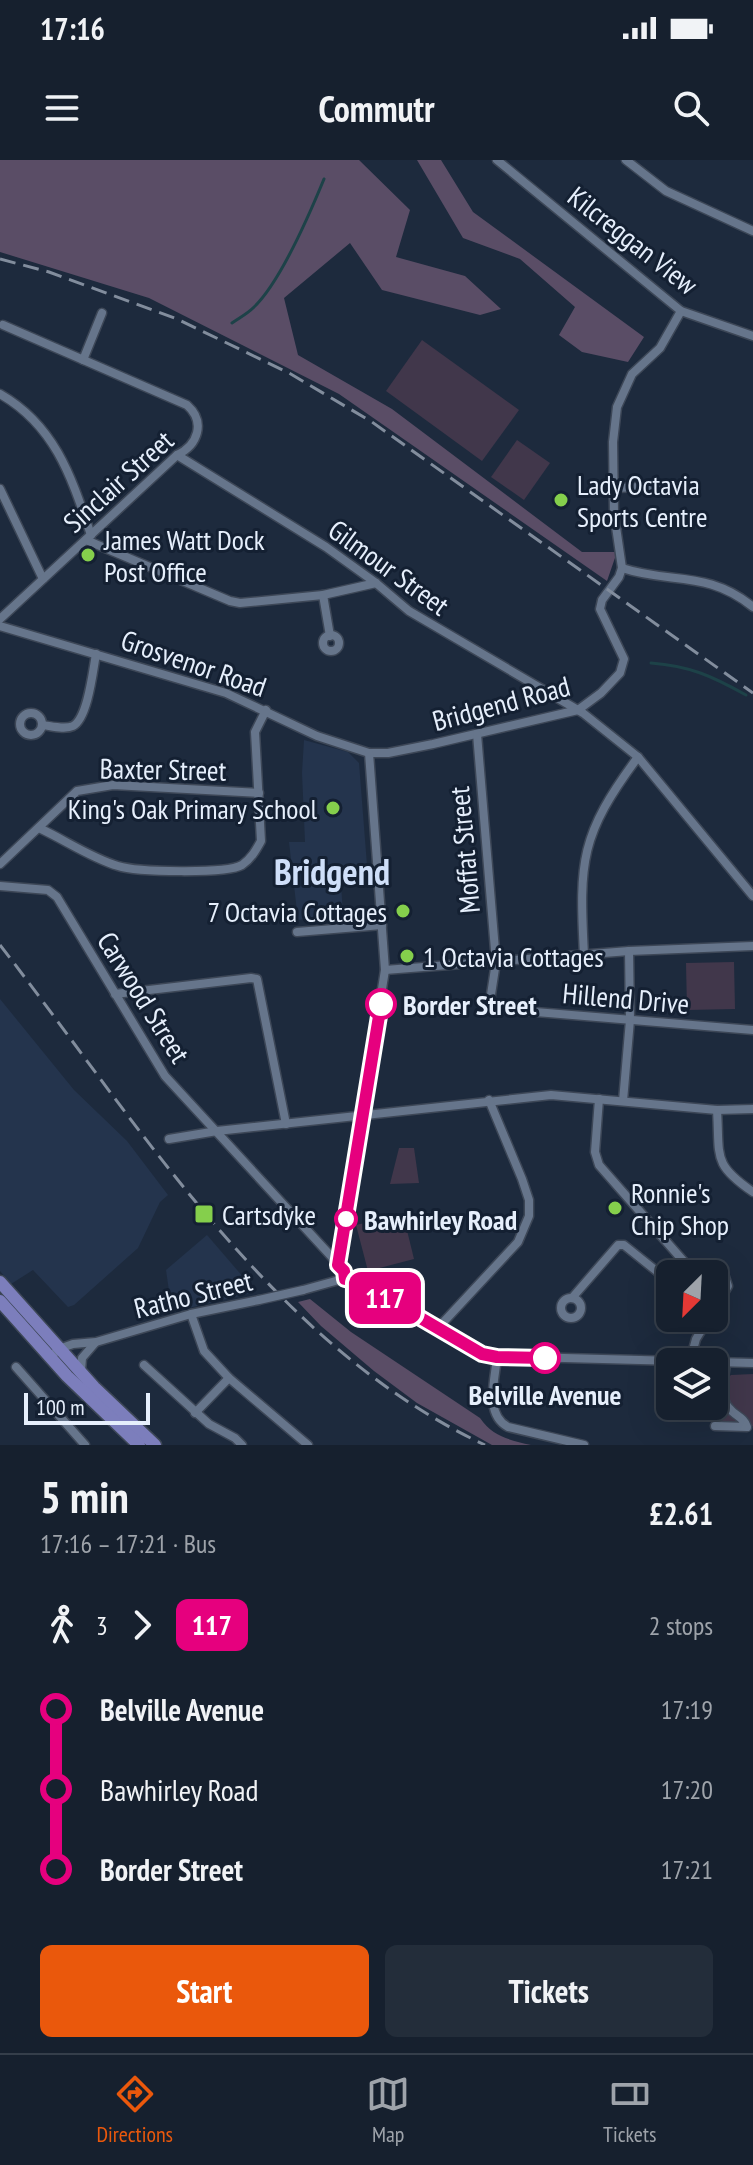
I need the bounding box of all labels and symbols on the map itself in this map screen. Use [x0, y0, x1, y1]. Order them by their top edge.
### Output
street label: Kilcreggan View [560, 178, 706, 303]
street label: Sinclair Street [55, 422, 181, 540]
place label: Lady Octavia Sports Centre [577, 466, 708, 535]
marker: Lady Octavia Sports Centre [552, 491, 570, 509]
street label: Gilmour Street [321, 511, 457, 623]
place label: James Watt Dock Post Office [103, 521, 265, 590]
marker: James Watt Dock Post Office [79, 546, 97, 564]
street label: Grosvenor Road [116, 621, 272, 705]
street label: Bridgend Road [428, 667, 574, 739]
street label: Baxter Street [99, 749, 227, 789]
street label: Moffat Street [440, 785, 488, 915]
place label: King's Oak Primary School [68, 790, 317, 827]
marker: King's Oak Primary School [324, 799, 342, 817]
district label: Bridgend [274, 848, 390, 895]
place label: 7 Octavia Cottages [207, 893, 387, 930]
marker: 7 Octavia Cottages [394, 902, 412, 920]
street label: Carwood Street [89, 925, 199, 1070]
place label: 1 Octavia Cottages [423, 938, 604, 975]
marker: 1 Octavia Cottages [398, 947, 416, 965]
street label: Hillend Drive [561, 974, 691, 1022]
place label: Border Street [403, 986, 537, 1023]
marker: Border Street [366, 989, 396, 1019]
place label: Ronnie's Chip Shop [631, 1174, 729, 1243]
place label: Cartsdyke [222, 1196, 316, 1233]
marker: Ronnie's Chip Shop [606, 1199, 624, 1217]
place label: Bawhirley Road [364, 1201, 517, 1238]
marker: Cartsdyke [193, 1203, 215, 1225]
marker: Bawhirley Road [335, 1208, 357, 1230]
north arrow [656, 1260, 728, 1332]
street label: Ratho Street [130, 1261, 256, 1327]
line badge: 117 [339, 1272, 431, 1324]
marker: Belville Avenue [530, 1343, 560, 1373]
place label: Belville Avenue [468, 1376, 622, 1413]
scale bar [24, 1389, 150, 1425]

